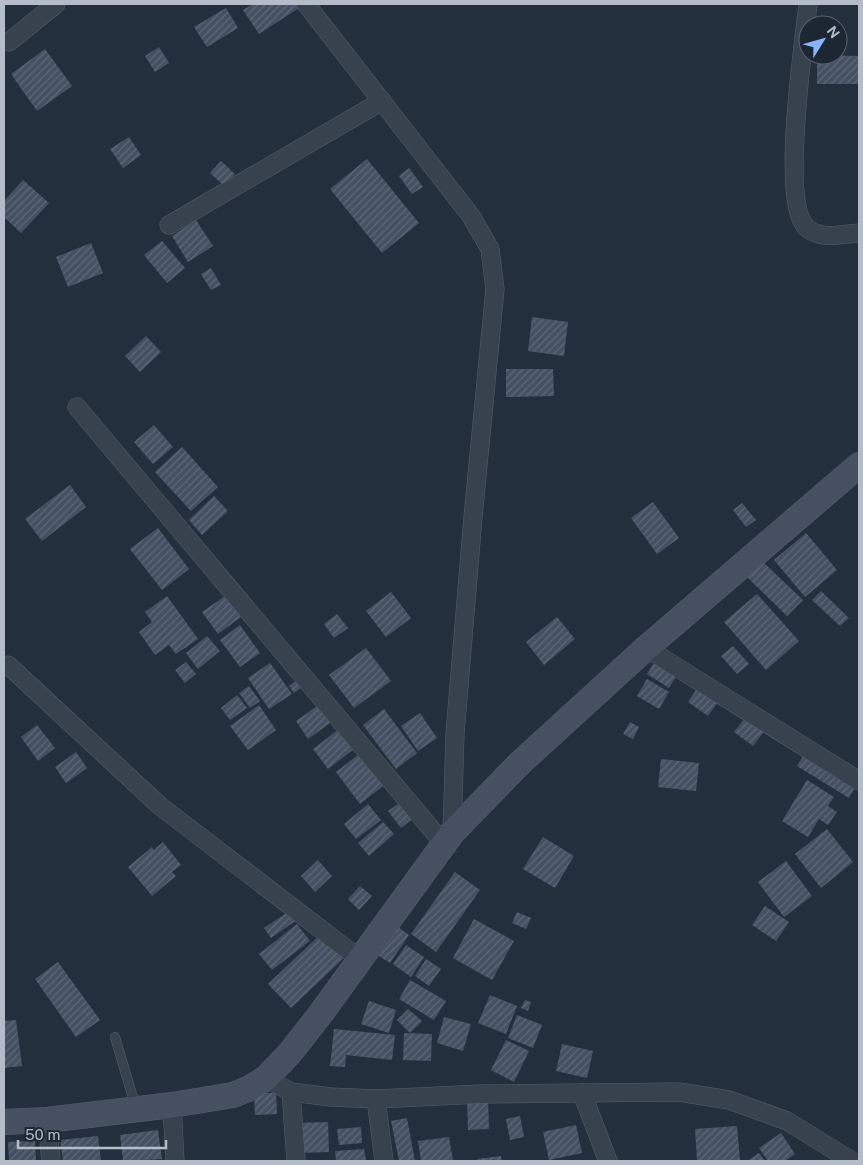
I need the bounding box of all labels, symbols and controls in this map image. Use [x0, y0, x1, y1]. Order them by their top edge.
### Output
north arrow [798, 15, 848, 65]
text: N [824, 23, 843, 41]
scale bar [18, 1118, 165, 1150]
text: 50 m [25, 1126, 60, 1143]

